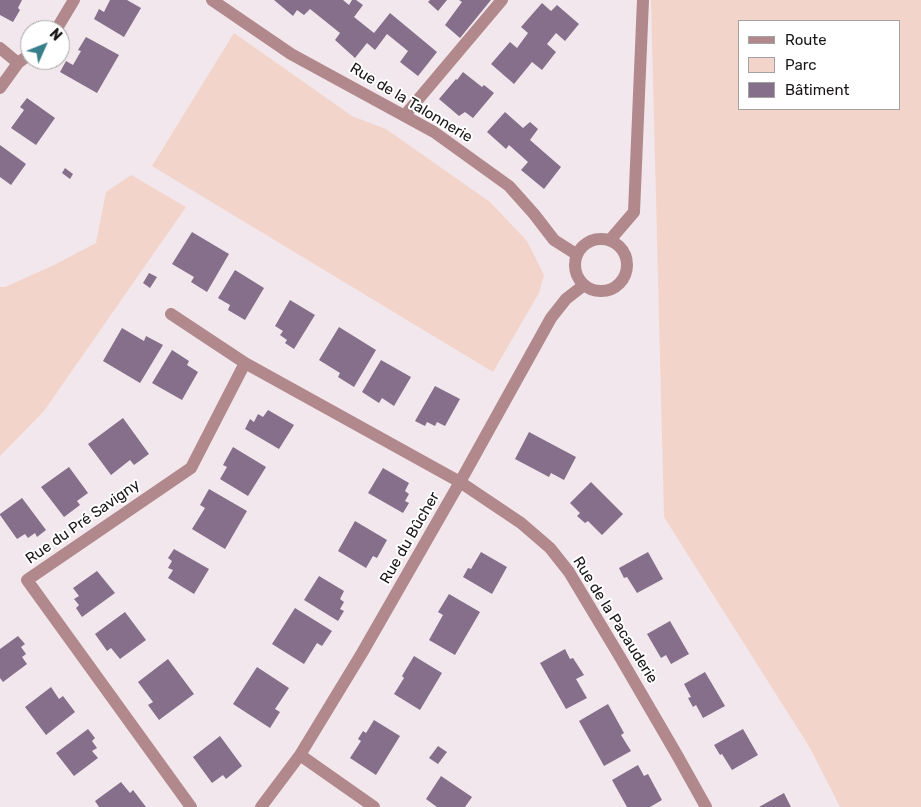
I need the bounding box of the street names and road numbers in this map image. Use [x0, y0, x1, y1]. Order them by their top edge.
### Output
street label: Rue de la Talonnerie [347, 59, 475, 147]
street label: Rue du Pré Savigny [22, 476, 144, 568]
street label: Rue du Bûcher [376, 489, 444, 587]
street label: Rue de la Pacauderie [569, 553, 661, 687]

